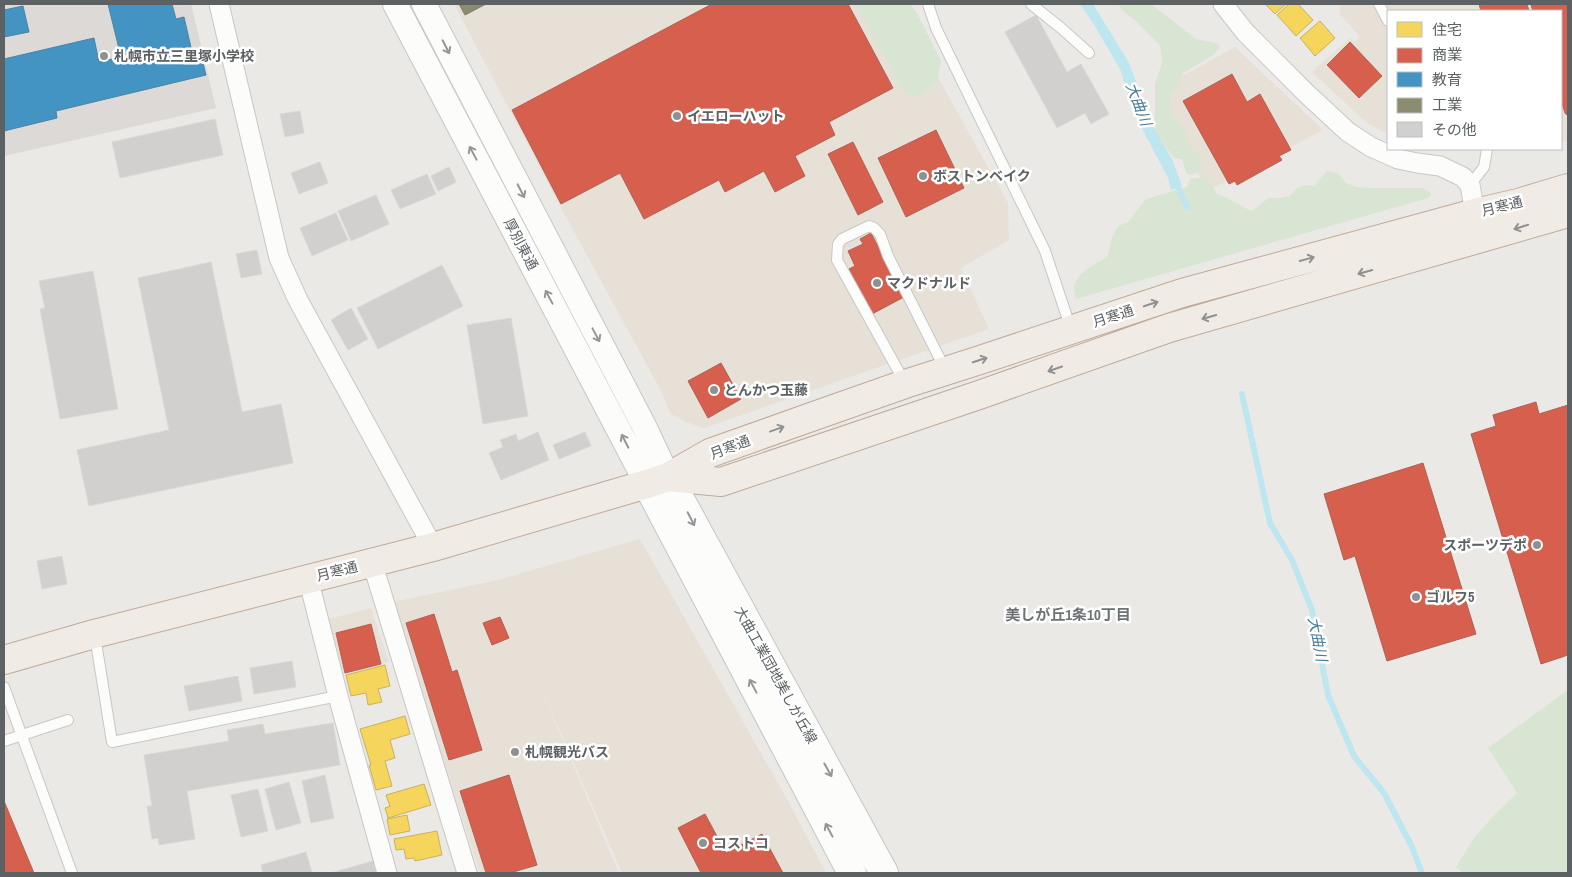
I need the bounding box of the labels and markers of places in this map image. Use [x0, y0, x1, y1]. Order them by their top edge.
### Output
place label: 札幌市立三里塚小学校 [114, 47, 254, 65]
marker: 札幌市立三里塚小学校 [98, 50, 110, 62]
place label: イエローハット [687, 107, 785, 125]
marker: イエローハット [671, 110, 683, 122]
place label: ボストンベイク [933, 167, 1031, 185]
marker: ボストンベイク [917, 170, 929, 182]
place label: マクドナルド [887, 274, 971, 292]
marker: マクドナルド [871, 277, 883, 289]
place label: とんかつ玉藤 [724, 381, 808, 399]
marker: とんかつ玉藤 [708, 384, 720, 396]
place label: スポーツデポ [1443, 536, 1527, 554]
marker: スポーツデポ [1531, 539, 1543, 551]
place label: ゴルフ5 [1426, 588, 1475, 606]
marker: ゴルフ5 [1410, 591, 1422, 603]
place label: 札幌観光バス [525, 743, 609, 761]
marker: 札幌観光バス [509, 746, 521, 758]
place label: コストコ [713, 834, 769, 852]
marker: コストコ [697, 837, 709, 849]

